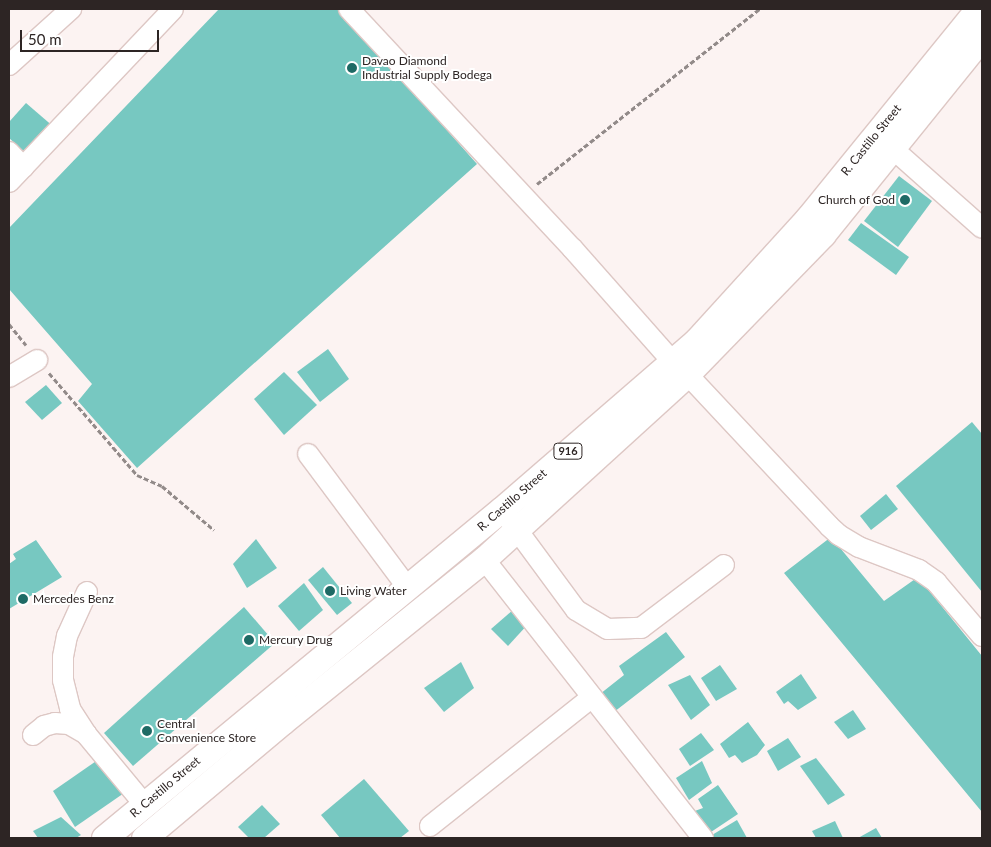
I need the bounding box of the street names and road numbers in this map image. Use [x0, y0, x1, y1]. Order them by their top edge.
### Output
street label: R. Castillo Street [838, 102, 904, 178]
road number: 916 [553, 442, 583, 460]
street label: R. Castillo Street [474, 466, 550, 534]
street label: R. Castillo Street [127, 753, 203, 821]

